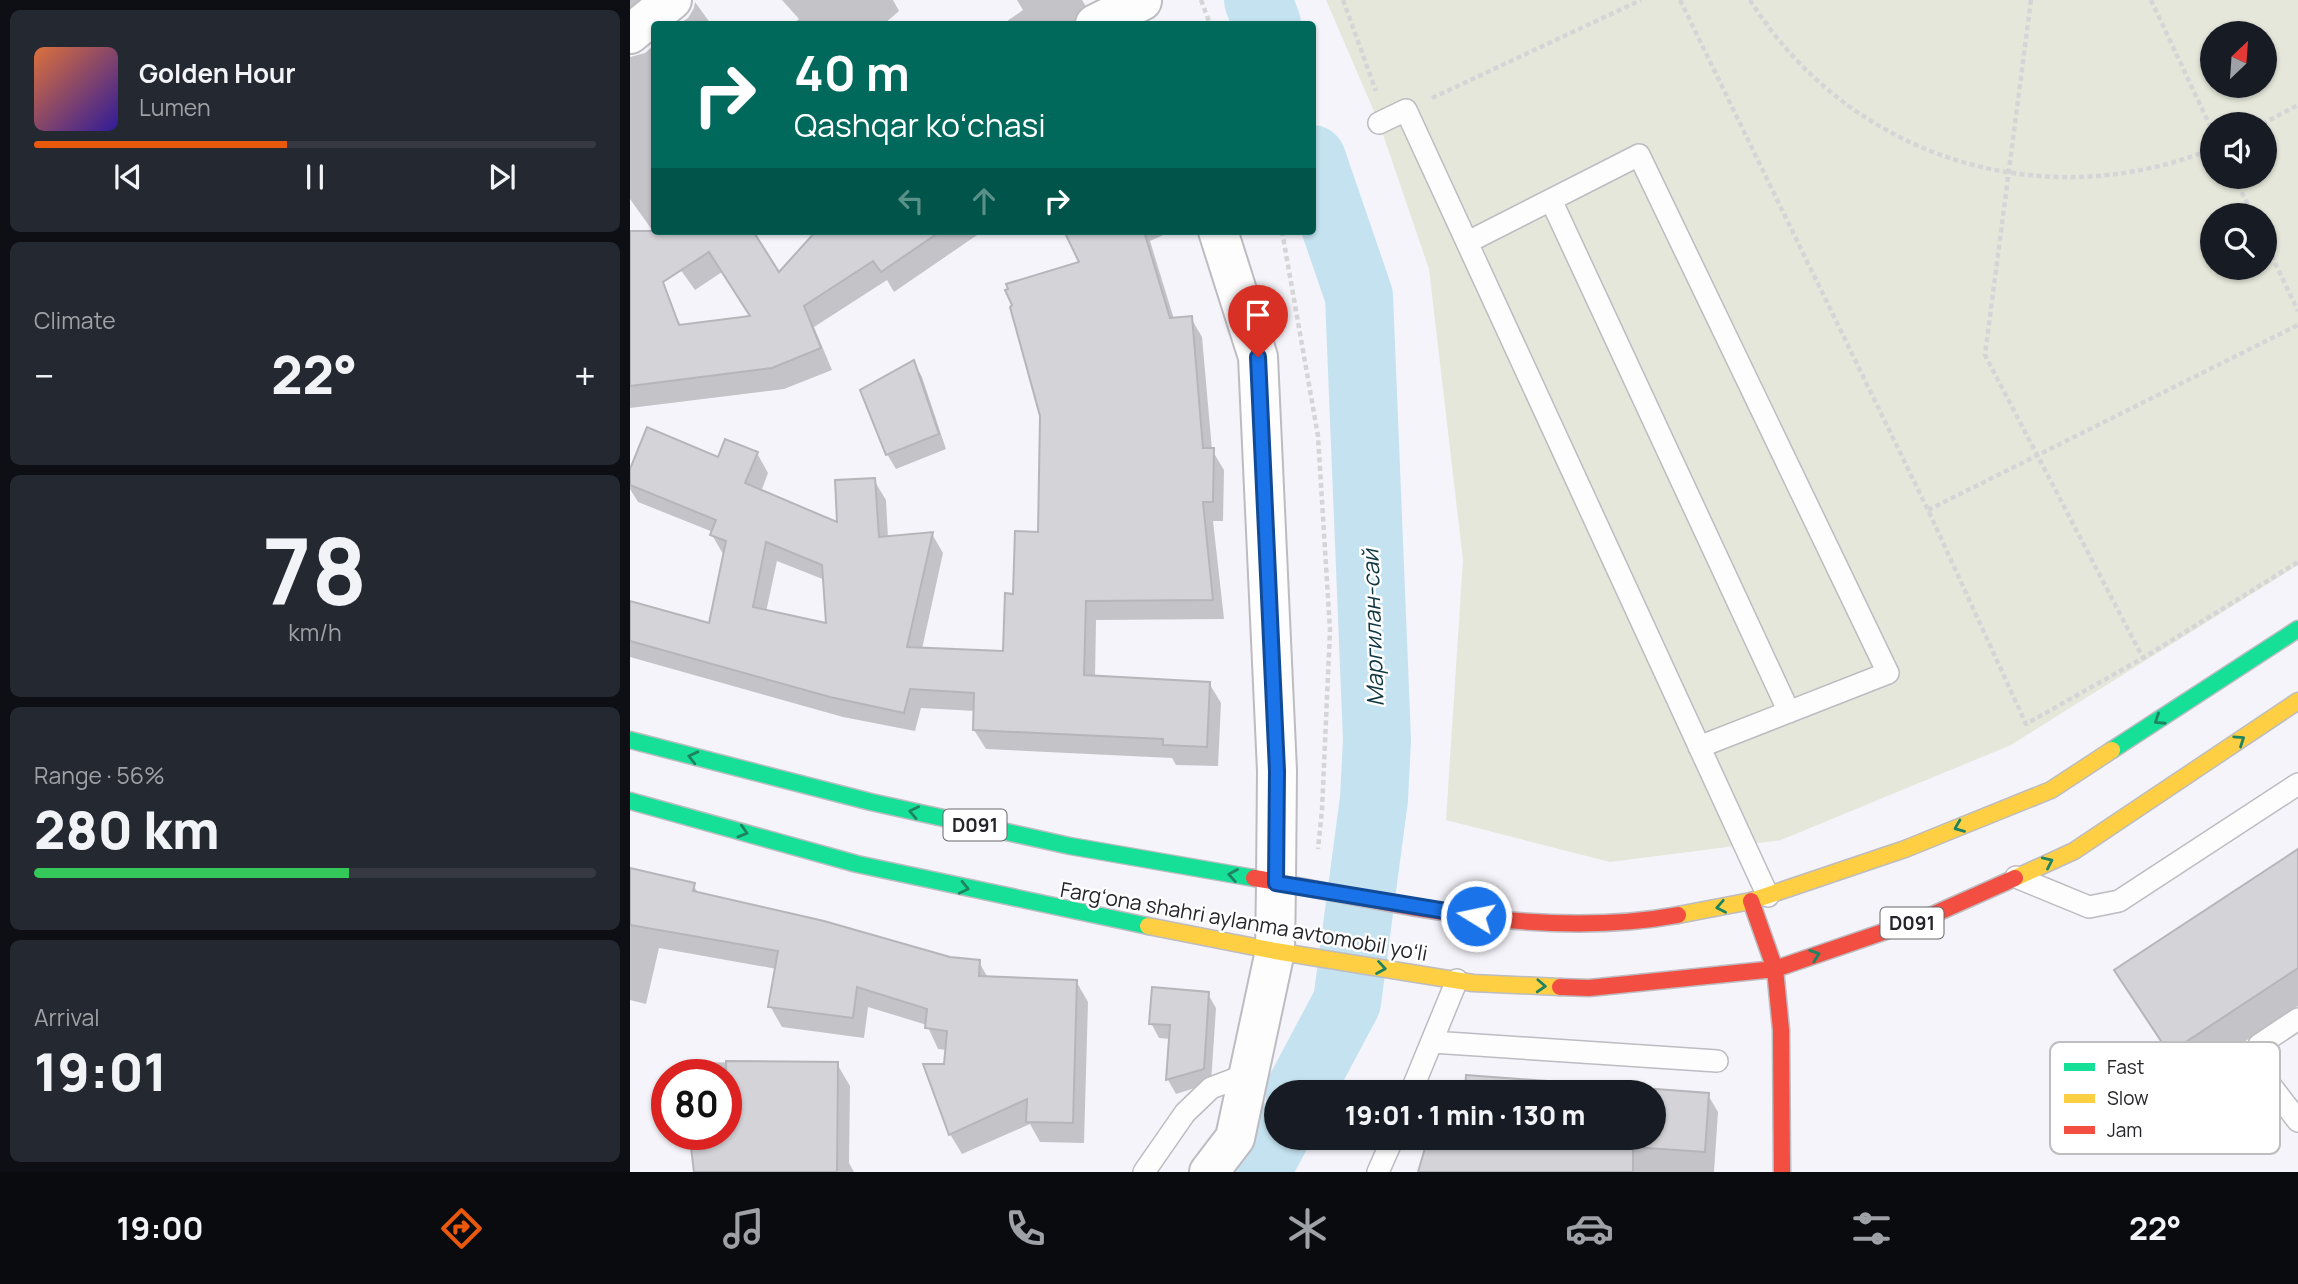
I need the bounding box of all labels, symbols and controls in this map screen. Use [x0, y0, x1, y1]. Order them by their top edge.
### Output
north arrow [2200, 21, 2277, 98]
map controls [2200, 21, 2277, 280]
text: 40 m [794, 39, 910, 106]
icon: right [679, 49, 770, 140]
text: Golden Hour [139, 55, 296, 91]
text: Lumen [139, 91, 211, 123]
text: Qashqar koʻchasi [794, 103, 1046, 147]
button: sound [2200, 112, 2277, 189]
icon: previous [109, 158, 147, 196]
icon: pause [296, 158, 334, 196]
icon: next [483, 158, 521, 196]
icon: left [892, 182, 930, 220]
icon: ahead [965, 182, 1003, 220]
icon: right [1038, 182, 1076, 220]
button: search [2200, 203, 2277, 280]
pin [1228, 285, 1288, 357]
icon: arrive [1239, 296, 1277, 334]
text: Climate [34, 304, 116, 336]
text: 22° [271, 339, 357, 410]
text: − [34, 349, 55, 401]
text: + [574, 349, 596, 401]
text: 78 [263, 508, 367, 632]
water label: Маргилан-сай [1353, 547, 1391, 707]
text: km/h [288, 616, 342, 648]
one-way arrow [2153, 711, 2166, 724]
one-way arrow [2232, 736, 2245, 748]
one-way arrow [687, 751, 699, 765]
text: Range · 56% [34, 759, 165, 791]
text: 280 km [34, 794, 220, 865]
one-way arrow [908, 805, 920, 820]
road number: D091 [944, 810, 1006, 840]
one-way arrow [1954, 818, 1966, 832]
one-way arrow [737, 824, 749, 838]
one-way arrow [2041, 857, 2054, 871]
one-way arrow [1227, 868, 1239, 883]
street label: Fargʻona shahri aylanma avtomobil yoʻli [1058, 875, 1430, 967]
one-way arrow [958, 879, 970, 894]
position arrow [1439, 879, 1513, 953]
one-way arrow [1715, 899, 1727, 914]
road number: D091 [1880, 908, 1944, 939]
one-way arrow [1808, 949, 1820, 963]
one-way arrow [1375, 960, 1387, 975]
one-way arrow [1536, 978, 1547, 993]
text: Arrival [34, 1001, 100, 1033]
text: 19:01 [34, 1036, 167, 1107]
legend [2050, 1042, 2280, 1154]
text: Fast [2107, 1054, 2144, 1080]
speed limit sign: 80 [651, 1059, 742, 1150]
text: Slow [2107, 1085, 2149, 1111]
text: 19:01 · 1 min · 130 m [1345, 1097, 1585, 1133]
text: Jam [2107, 1117, 2142, 1143]
icon: directions [437, 1204, 486, 1253]
icon: music [719, 1204, 768, 1253]
icon: phone [1001, 1204, 1050, 1253]
icon: climate [1283, 1204, 1332, 1253]
icon: car [1565, 1204, 1614, 1253]
icon: filters [1847, 1204, 1896, 1253]
text: 19:00 [117, 1206, 204, 1250]
text: 22° [2129, 1206, 2181, 1250]

